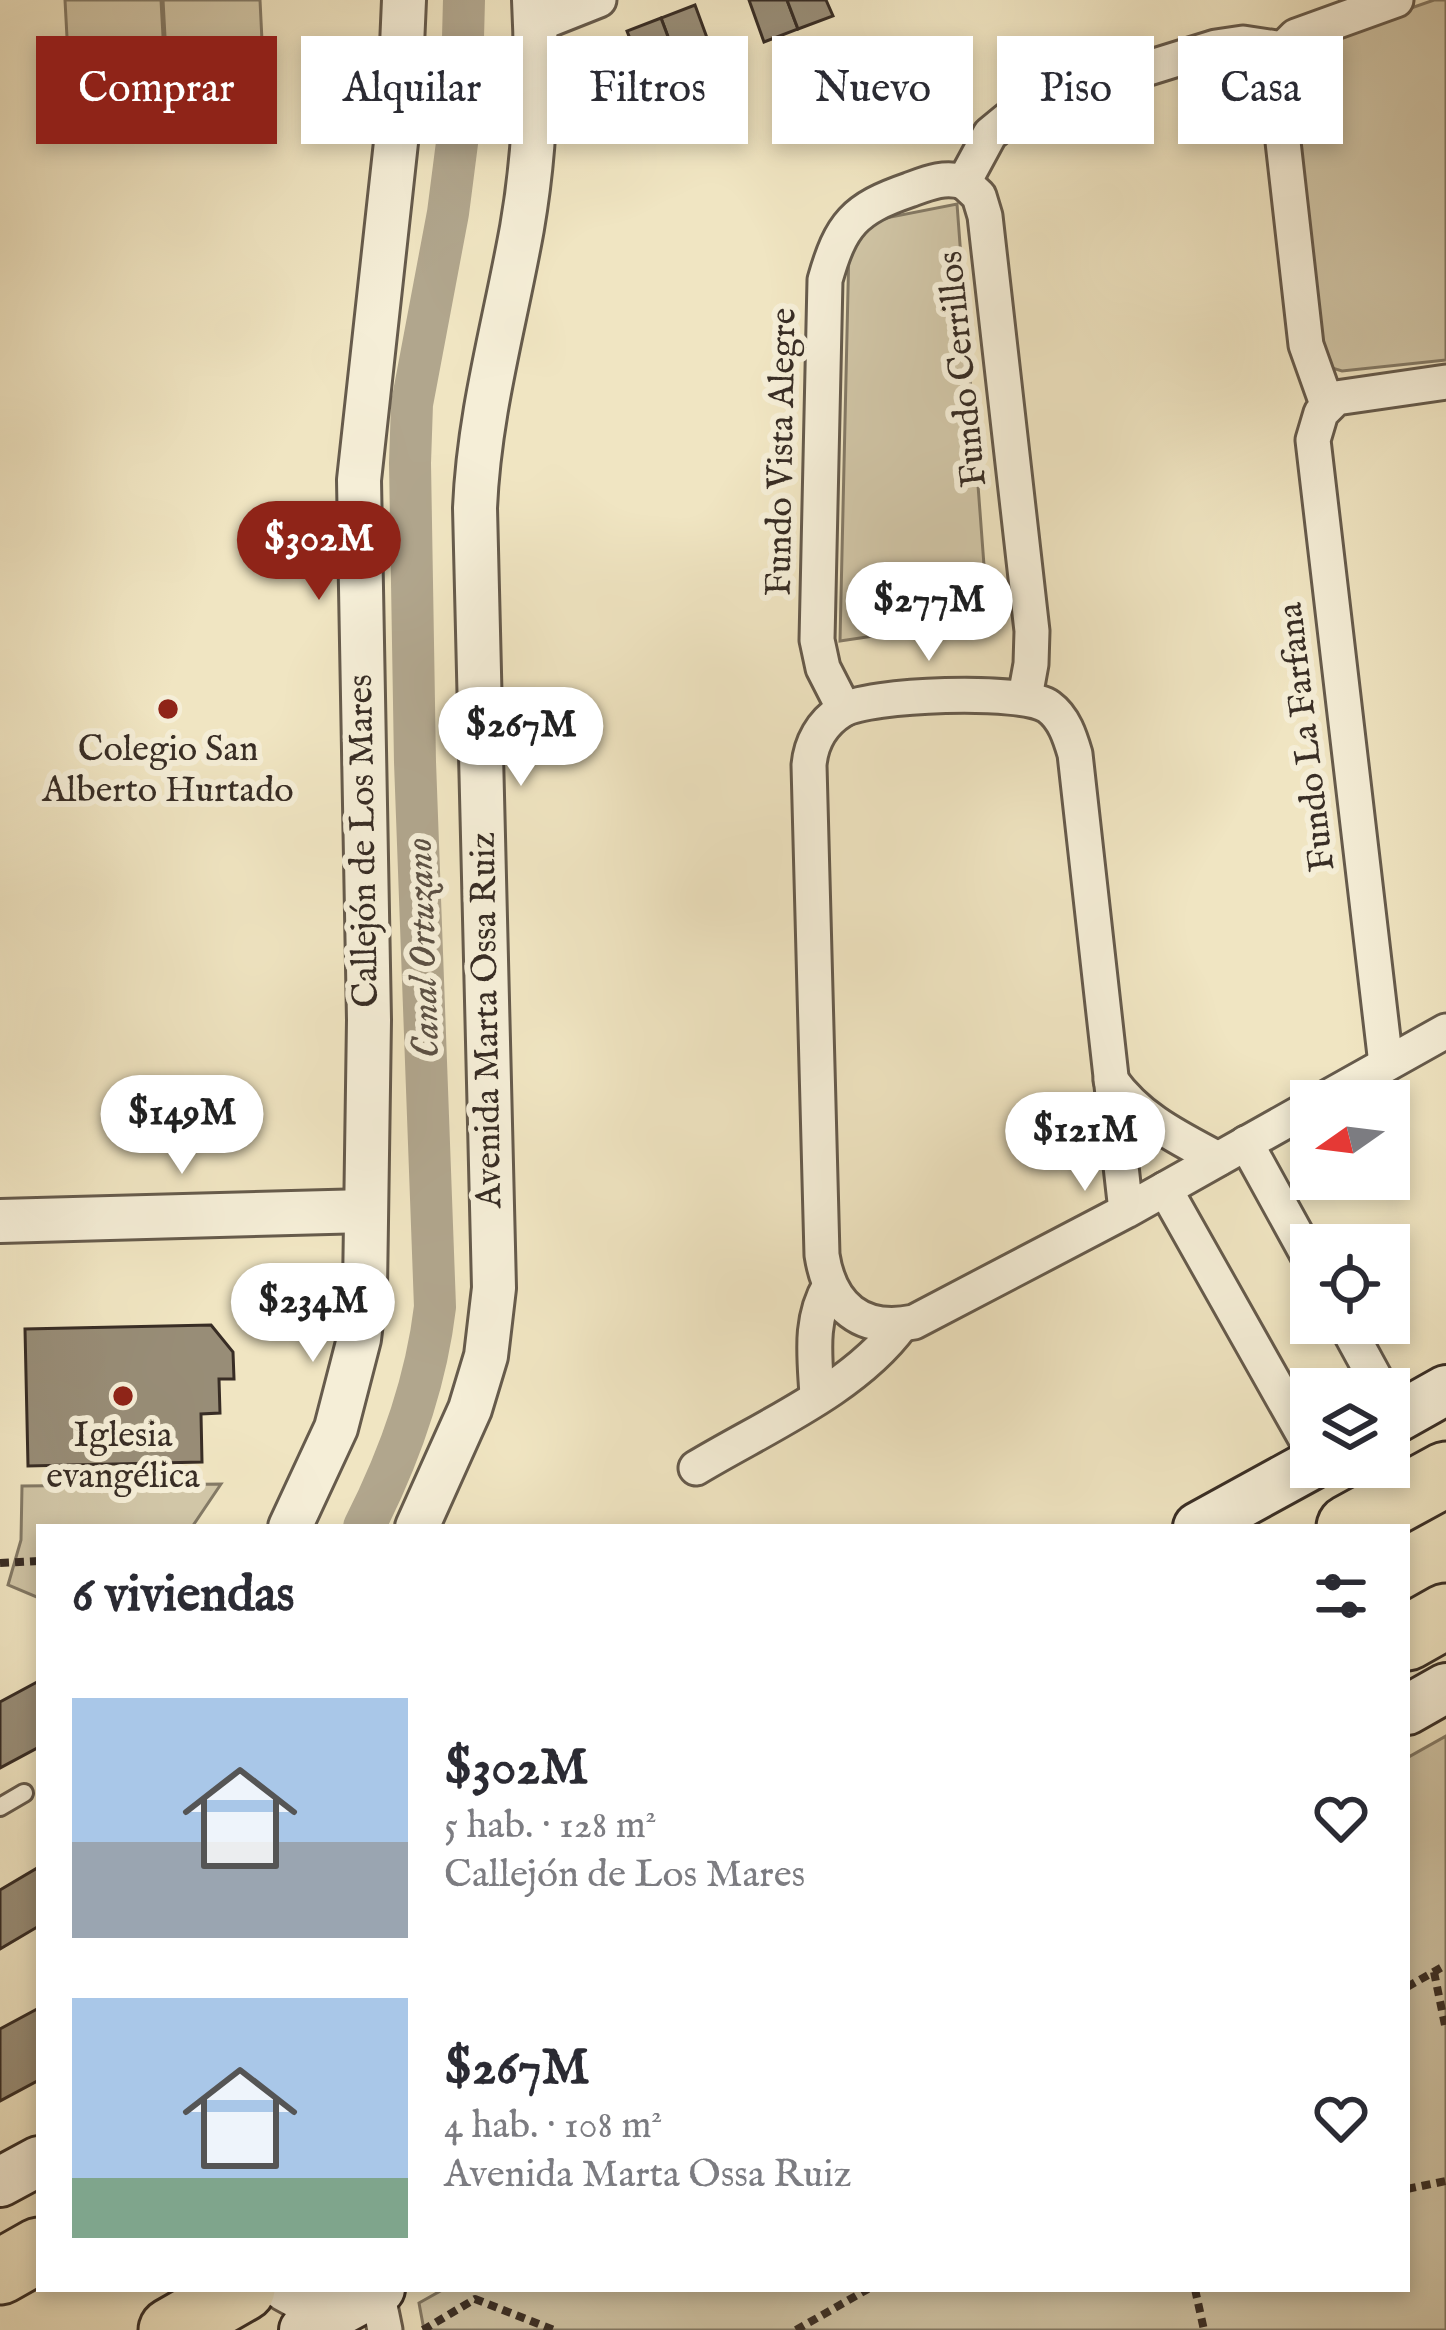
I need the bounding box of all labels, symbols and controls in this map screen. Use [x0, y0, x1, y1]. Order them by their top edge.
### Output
chip: Comprar [36, 36, 277, 144]
chip: Alquilar [301, 36, 523, 144]
chip: Filtros [547, 36, 748, 144]
chip: Nuevo [772, 36, 973, 144]
chip: Piso [997, 36, 1154, 144]
chip: Casa [1178, 36, 1343, 144]
street label: Fundo Cerrillos [928, 249, 998, 489]
street label: Fundo Vista Alegre [756, 307, 808, 597]
pin: $302M [235, 501, 403, 603]
text: $302M [264, 515, 374, 564]
pin: $277M [845, 562, 1013, 664]
text: $277M [873, 576, 985, 625]
street label: Fundo La Farfana [1268, 600, 1346, 874]
street label: Callejón de Los Mares [338, 674, 390, 1008]
pin: $267M [437, 687, 605, 789]
marker: Colegio San Alberto Hurtado [155, 696, 181, 722]
text: $267M [465, 701, 577, 750]
place label: Colegio San Alberto Hurtado [41, 727, 294, 814]
street label: Avenida Marta Ossa Ruiz [461, 831, 513, 1210]
water label: Canal Ortuzano [396, 837, 452, 1059]
pin: $149M [98, 1075, 266, 1177]
north arrow [1290, 1080, 1410, 1200]
map controls [1290, 1080, 1410, 1488]
text: $149M [128, 1089, 236, 1138]
pin: $121M [1001, 1092, 1169, 1194]
text: $121M [1032, 1106, 1138, 1155]
button: locate [1290, 1224, 1410, 1344]
pin: $234M [229, 1263, 397, 1365]
text: $234M [258, 1277, 368, 1326]
button: layers [1290, 1368, 1410, 1488]
marker: Iglesia evangélica [110, 1383, 136, 1409]
place label: Iglesia evangélica [46, 1413, 200, 1500]
icon: filters [1308, 1563, 1374, 1629]
text: 6 viviendas [72, 1564, 294, 1629]
text: $302M [444, 1737, 588, 1802]
icon: home [168, 1746, 312, 1890]
icon: heart [1308, 1785, 1374, 1851]
text: 5 hab. · 128 m² [444, 1802, 657, 1851]
text: Callejón de Los Mares [444, 1851, 805, 1900]
text: $267M [444, 2037, 590, 2102]
icon: home [168, 2046, 312, 2190]
icon: heart [1308, 2085, 1374, 2151]
text: 4 hab. · 108 m² [444, 2102, 662, 2151]
text: Avenida Marta Ossa Ruiz [444, 2151, 852, 2200]

